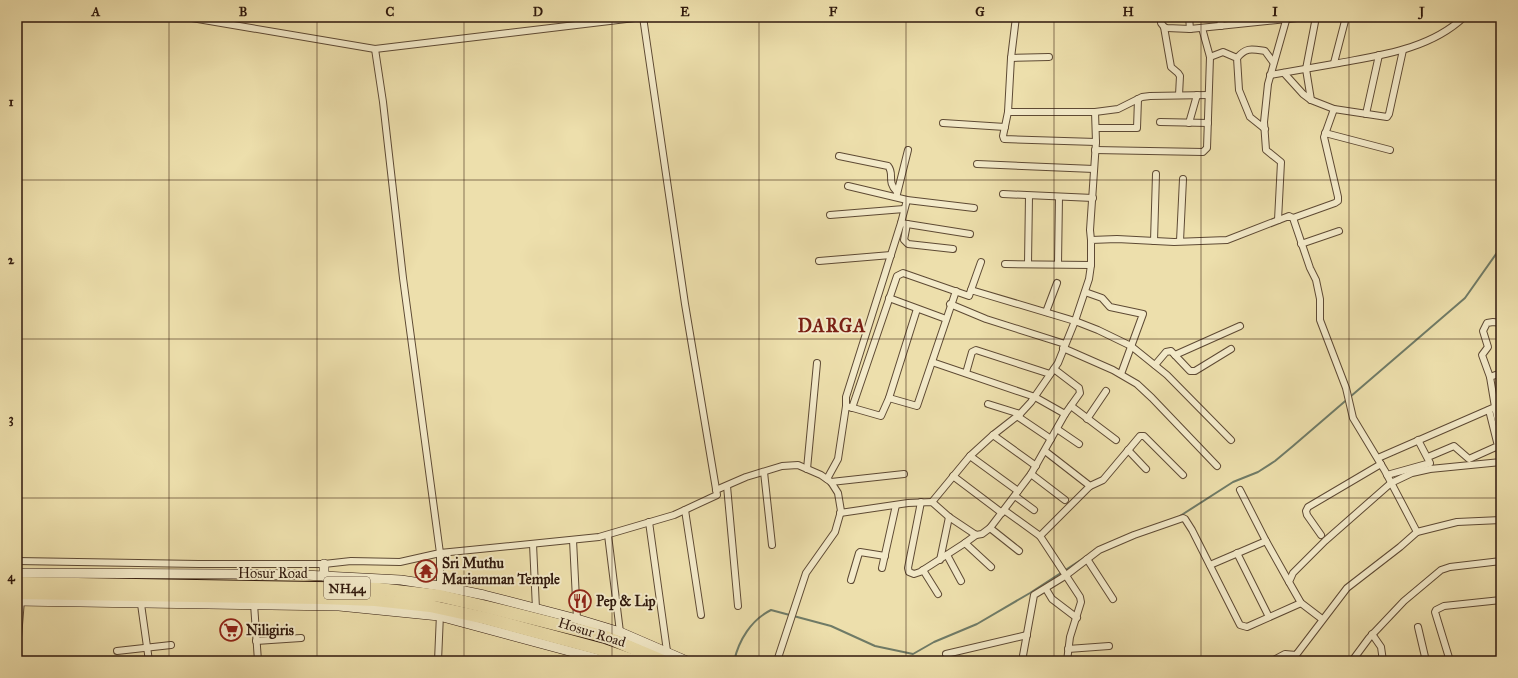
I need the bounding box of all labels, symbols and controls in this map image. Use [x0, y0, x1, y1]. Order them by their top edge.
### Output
text: A [91, 4, 101, 20]
text: B [239, 4, 248, 20]
text: C [386, 4, 395, 20]
text: D [533, 4, 543, 20]
text: E [680, 4, 690, 20]
text: F [829, 4, 838, 20]
text: G [975, 4, 985, 20]
text: H [1122, 4, 1134, 20]
text: I [1272, 4, 1278, 20]
text: J [1417, 4, 1425, 20]
text: 1 [8, 94, 14, 110]
text: 2 [8, 252, 15, 268]
district label: DARGA [798, 315, 866, 337]
text: 3 [8, 411, 14, 427]
place label: Sri Muthu Mariamman Temple [442, 555, 560, 589]
temple icon: Sri Muthu Mariamman Temple [413, 558, 439, 584]
street label: Hosur Road [238, 565, 308, 582]
text: 4 [7, 569, 15, 585]
road number: NH44 [324, 577, 370, 599]
restaurant icon: Pep & Lip [567, 588, 593, 614]
place label: Pep & Lip [596, 593, 656, 611]
street label: Hosur Road [556, 614, 628, 651]
supermarket icon: Niligiris [218, 617, 244, 643]
place label: Niligiris [246, 622, 294, 640]

